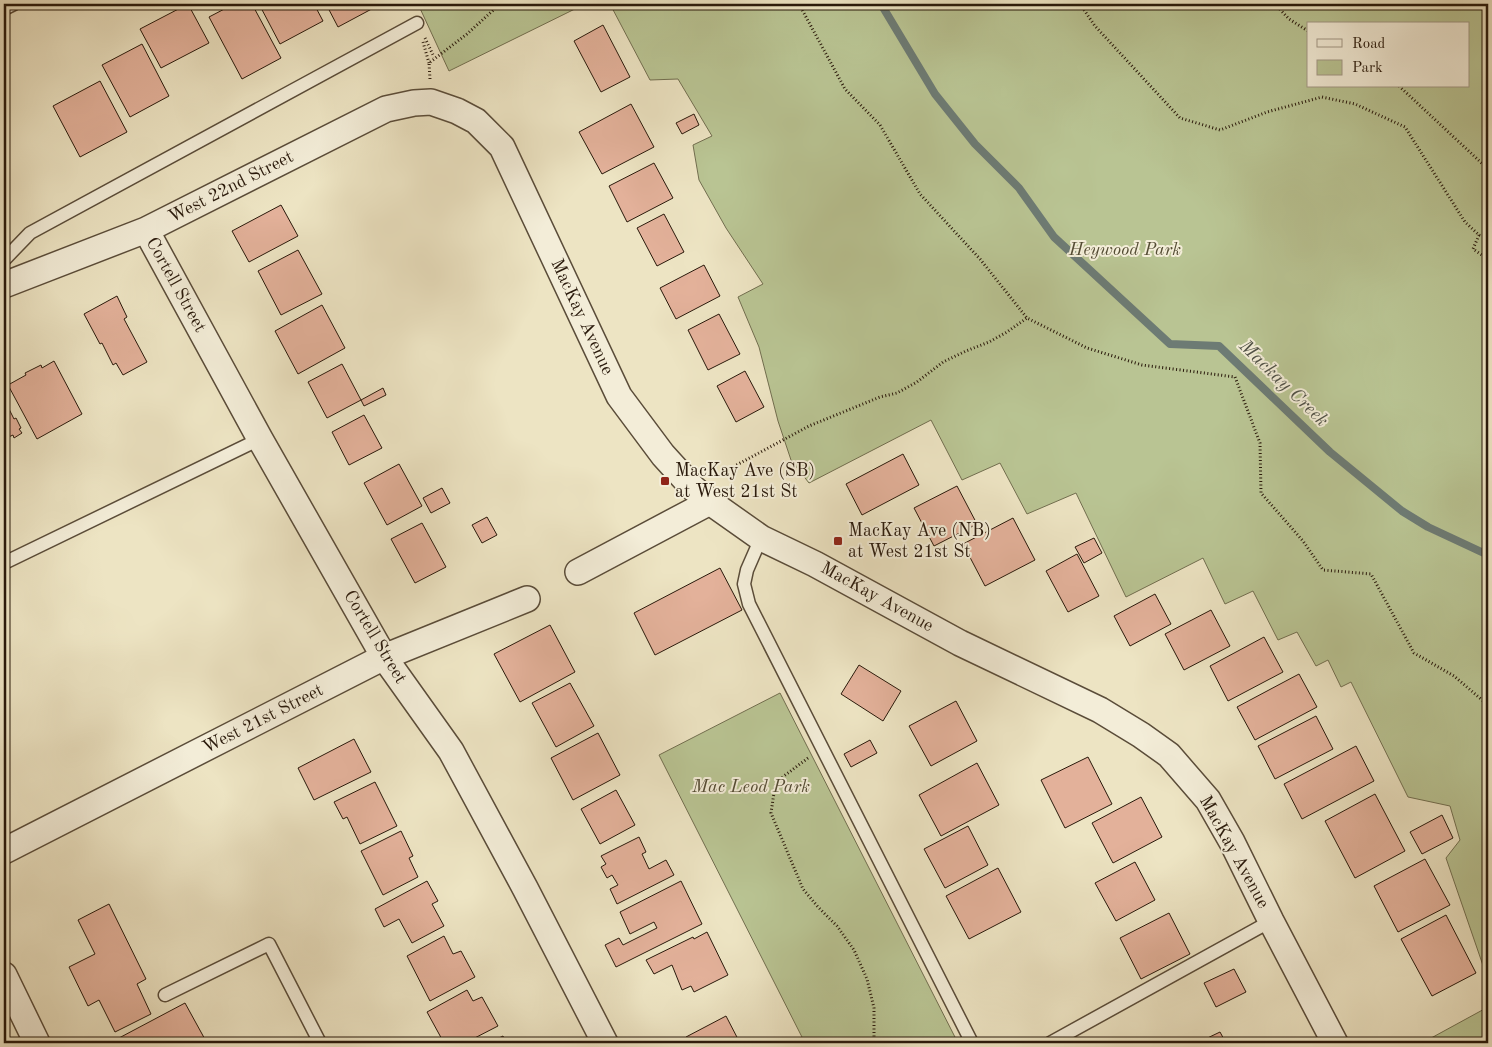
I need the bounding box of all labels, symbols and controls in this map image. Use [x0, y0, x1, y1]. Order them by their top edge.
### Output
legend [1307, 22, 1470, 88]
text: Road [1352, 37, 1386, 52]
text: Park [1352, 61, 1383, 76]
street label: West 22nd Street [166, 148, 296, 226]
street label: Cortell Street [143, 235, 209, 335]
park label: Heywood Park [1068, 241, 1181, 259]
street label: MacKay Avenue [547, 256, 617, 378]
water label: Mackay Creek [1234, 336, 1331, 431]
place label: MacKay Ave (SB) at West 21st St [675, 461, 815, 501]
marker: MacKay Ave (SB) at West 21st St [659, 475, 671, 487]
place label: MacKay Ave (NB) at West 21st St [848, 521, 991, 561]
marker: MacKay Ave (NB) at West 21st St [832, 535, 844, 547]
street label: MacKay Avenue [818, 559, 936, 635]
street label: Cortell Street [340, 587, 410, 687]
street label: West 21st Street [200, 681, 326, 757]
park label: Mac Leod Park [691, 778, 810, 796]
street label: MacKay Avenue [1196, 793, 1272, 911]

